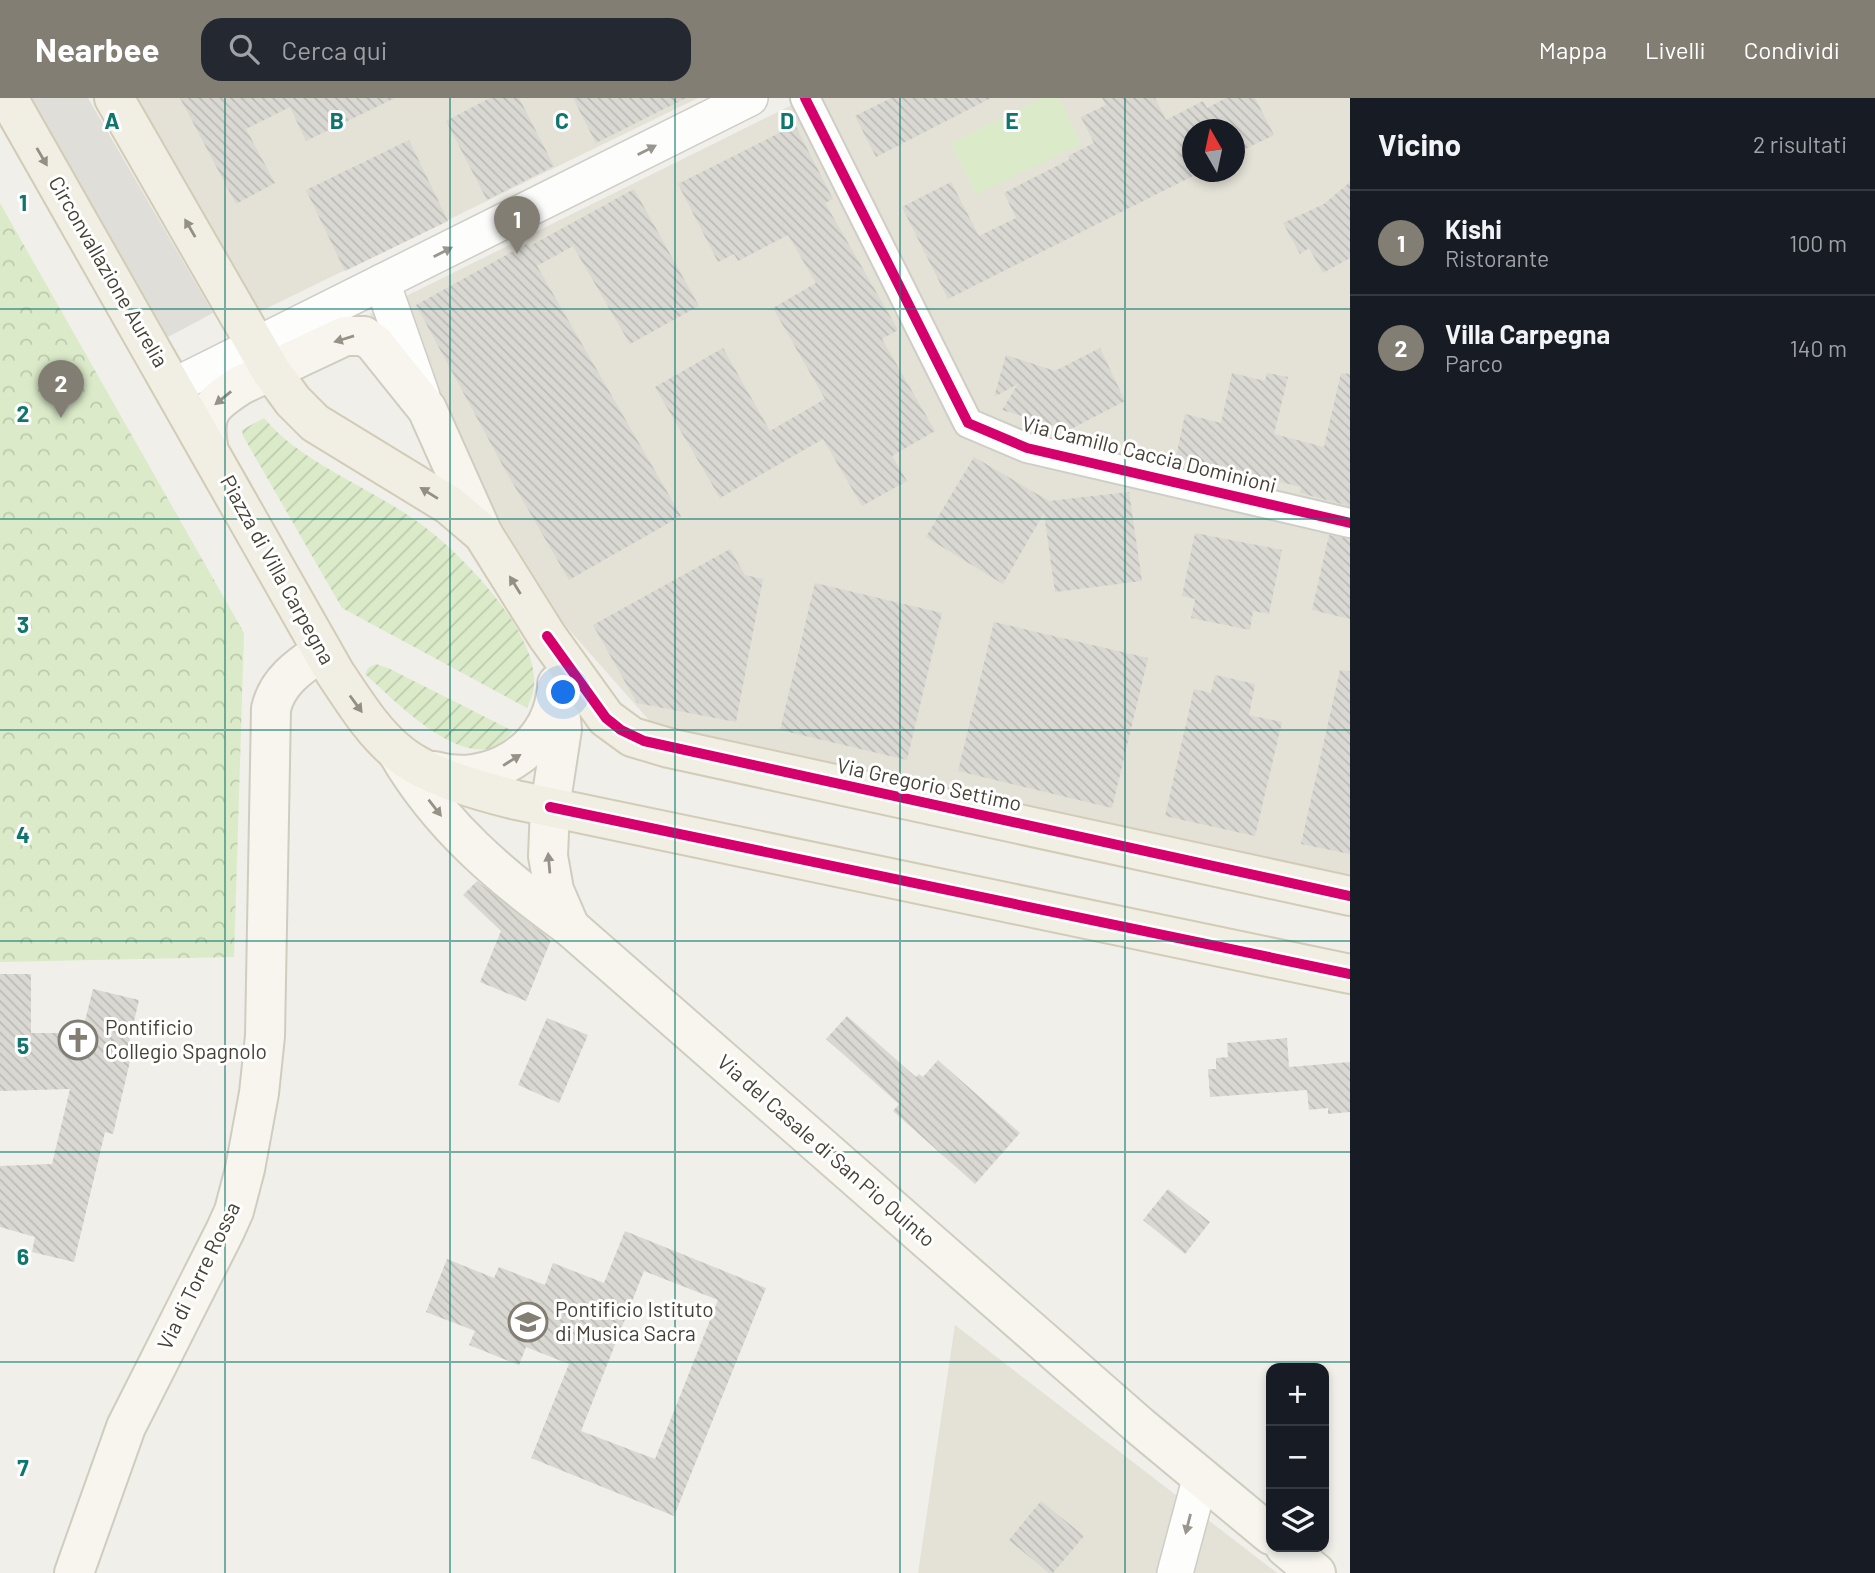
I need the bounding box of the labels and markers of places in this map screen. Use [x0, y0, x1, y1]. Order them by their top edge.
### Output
pin: 1 [494, 196, 540, 254]
pin: 2 [38, 360, 84, 418]
place label: Pontificio Collegio Spagnolo [105, 1014, 267, 1063]
church icon: Pontificio Collegio Spagnolo [57, 1019, 99, 1061]
place label: Pontificio Istituto di Musica Sacra [555, 1296, 714, 1345]
school or university icon: Pontificio Istituto di Musica Sacra [507, 1301, 549, 1343]

